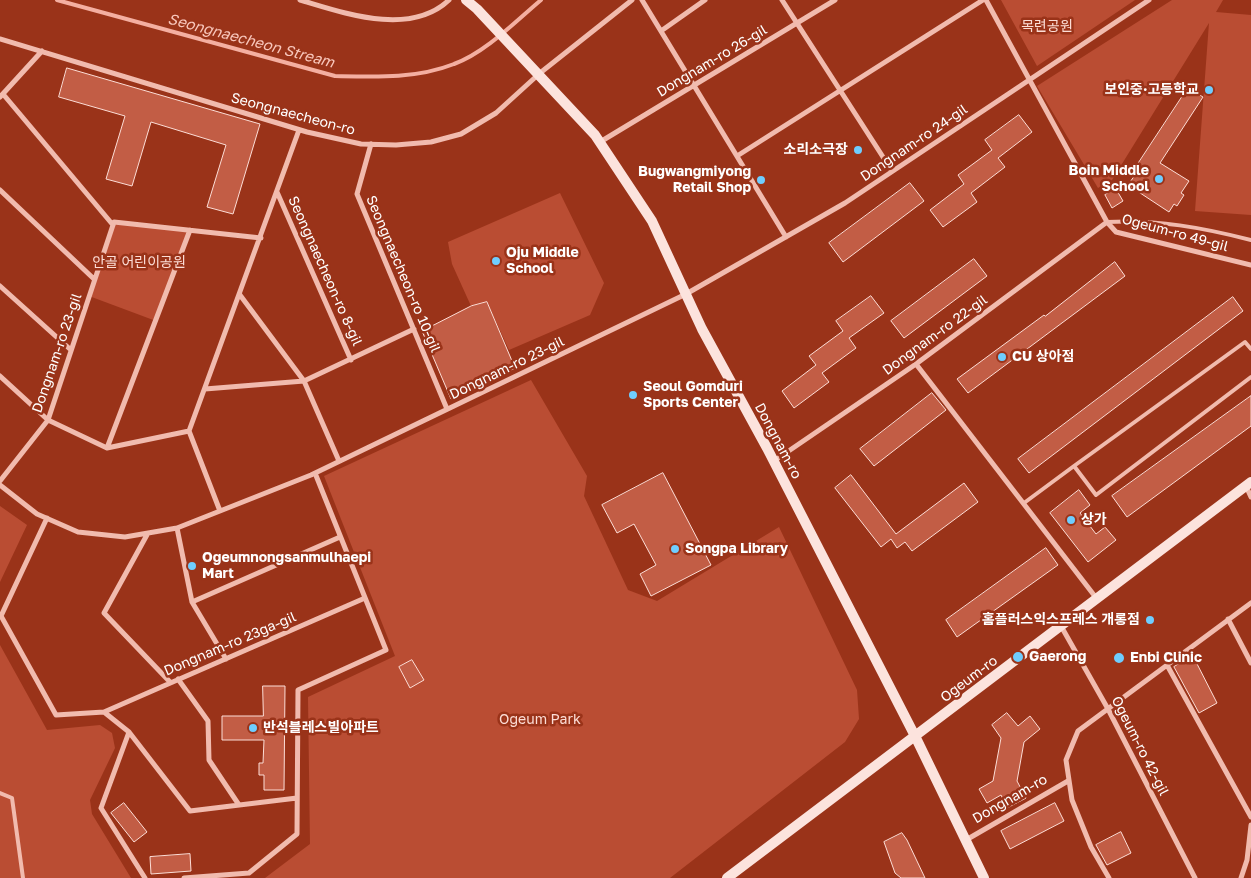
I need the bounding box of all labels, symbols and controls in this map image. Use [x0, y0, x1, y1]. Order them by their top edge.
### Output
water label: Seongnaecheon Stream [166, 10, 336, 72]
park label: 목련공원 [1021, 19, 1073, 35]
street label: Dongnam-ro 26-gil [654, 21, 770, 101]
place label: 보인중·고등학교 [1104, 82, 1199, 98]
marker: 보인중·고등학교 [1203, 84, 1215, 96]
street label: Seongnaecheon-ro [229, 89, 357, 139]
street label: Dongnam-ro 24-gil [857, 101, 971, 185]
place label: 소리소극장 [784, 142, 848, 158]
marker: 소리소극장 [852, 144, 864, 156]
place label: Boin Middle School [1069, 163, 1149, 196]
place label: Bugwangmiyong Retail Shop [638, 164, 751, 196]
marker: Boin Middle School [1153, 173, 1165, 185]
marker: Bugwangmiyong Retail Shop [755, 174, 767, 186]
street label: Seongnaecheon-ro 10-gil [362, 193, 444, 355]
street label: Seongnaecheon-ro 8-gil [284, 194, 366, 348]
street label: Ogeum-ro 49-gil [1120, 211, 1230, 255]
place label: Oju Middle School [506, 245, 579, 278]
park label: 안골 어린이공원 [92, 255, 186, 271]
marker: Oju Middle School [490, 255, 502, 267]
street label: Dongnam-ro 23-gil [29, 291, 85, 415]
street label: Dongnam-ro 22-gil [879, 291, 991, 379]
street label: Dongnam-ro 23-gil [447, 333, 567, 403]
place label: CU 상아점 [1012, 349, 1074, 365]
marker: CU 상아점 [996, 351, 1008, 363]
place label: Seoul Gomduri Sports Center [643, 379, 743, 412]
marker: Seoul Gomduri Sports Center [627, 389, 639, 401]
street label: Dongnam-ro [751, 400, 805, 482]
place label: 상가 [1081, 512, 1107, 528]
marker: 상가 [1065, 514, 1077, 526]
place label: Songpa Library [685, 541, 788, 557]
marker: Songpa Library [669, 543, 681, 555]
place label: Ogeumnongsanmulhaepi Mart [202, 550, 371, 582]
marker: Ogeumnongsanmulhaepi Mart [186, 560, 198, 572]
street label: Dongnam-ro 23ga-gil [161, 609, 299, 679]
place label: 홈플러스익스프레스 개롱점 [982, 612, 1140, 628]
marker: 홈플러스익스프레스 개롱점 [1144, 614, 1156, 626]
place label: Gaerong [1029, 649, 1086, 665]
marker: Gaerong [1011, 650, 1025, 664]
place label: Enbi Clinic [1130, 650, 1202, 666]
marker: Enbi Clinic [1112, 651, 1126, 665]
street label: Ogeum-ro [937, 652, 1001, 706]
street label: Ogeum-ro 42-gil [1108, 693, 1172, 799]
park label: Ogeum Park [499, 712, 581, 728]
place label: 반석블레스빌아파트 [263, 720, 379, 736]
marker: 반석블레스빌아파트 [247, 722, 259, 734]
street label: Dongnam-ro [970, 771, 1050, 827]

